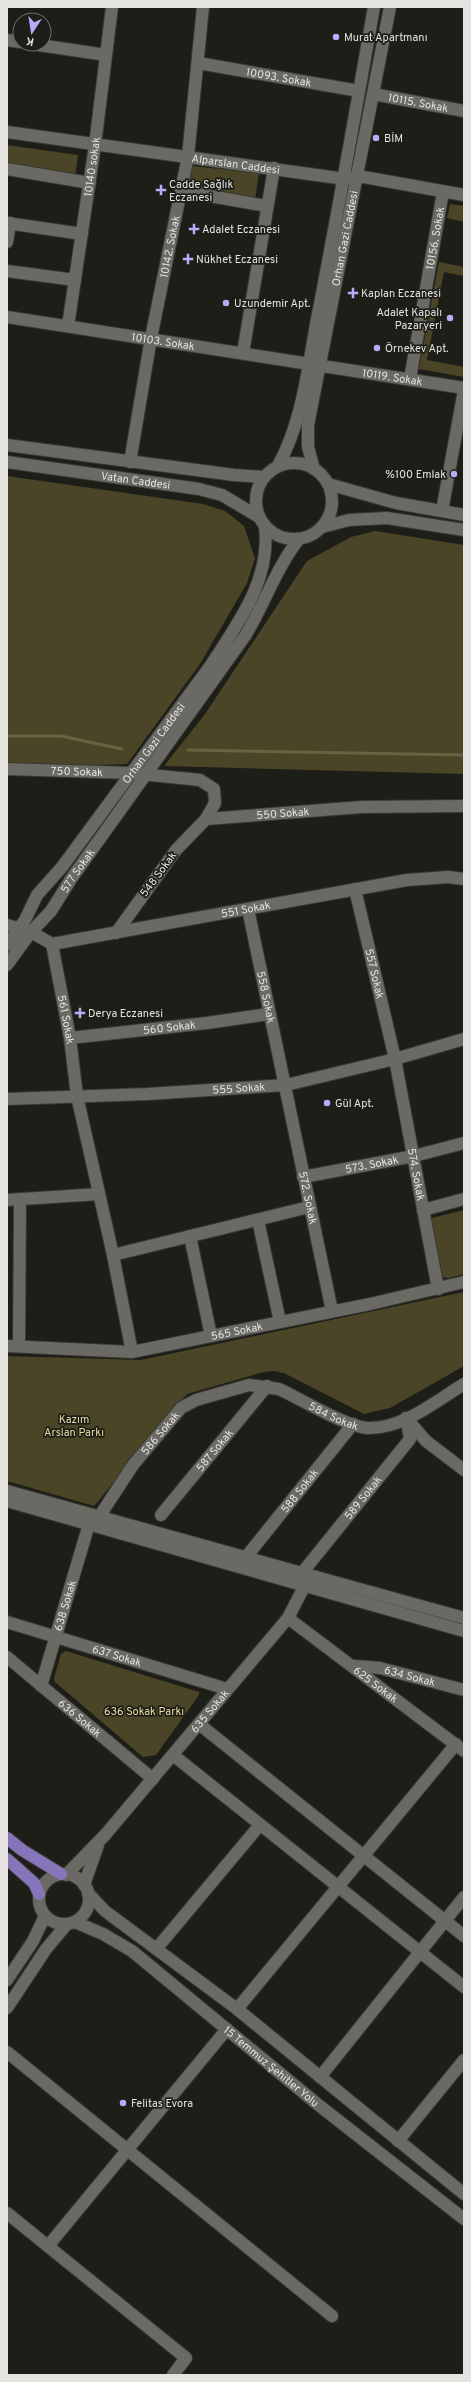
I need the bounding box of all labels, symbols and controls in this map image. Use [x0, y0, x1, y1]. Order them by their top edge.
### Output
north arrow [12, 12, 52, 52]
place label: Murat Apartmanı [344, 31, 427, 45]
marker: Murat Apartmanı [331, 32, 341, 42]
text: K [25, 33, 35, 48]
street label: 10093. Sokak [245, 65, 313, 91]
street label: 10115. Sokak [387, 91, 449, 116]
place label: BİM [384, 131, 403, 146]
marker: BİM [371, 133, 381, 143]
street label: 10140 sokak [81, 136, 104, 198]
street label: Alparslan Caddesi [191, 152, 281, 178]
place label: Cadde Sağlık Eczanesi [169, 178, 233, 205]
marker: Cadde Sağlık Eczanesi [156, 185, 166, 195]
street label: Orhan Gazi Caddesi [329, 190, 362, 287]
street label: 10156. Sokak [423, 206, 448, 271]
street label: 10142. Sokak [157, 214, 184, 279]
place label: Adalet Eczanesi [202, 223, 280, 237]
marker: Adalet Eczanesi [189, 224, 199, 234]
place label: Nükhet Eczanesi [196, 253, 278, 267]
marker: Nükhet Eczanesi [183, 254, 193, 264]
place label: Kaplan Eczanesi [361, 287, 441, 301]
marker: Kaplan Eczanesi [348, 288, 358, 298]
place label: Uzundemir Apt. [234, 297, 311, 311]
marker: Uzundemir Apt. [221, 298, 231, 308]
place label: Adalet Kapalı Pazaryeri [376, 306, 442, 333]
marker: Adalet Kapalı Pazaryeri [445, 313, 455, 323]
street label: 10103. Sokak [130, 330, 196, 354]
place label: Örnekev Apt. [385, 341, 449, 356]
marker: Örnekev Apt. [372, 343, 382, 353]
street label: 10119. Sokak [361, 366, 423, 389]
place label: %100 Emlak [385, 468, 446, 482]
street label: Vatan Caddesi [100, 469, 171, 493]
marker: %100 Emlak [449, 469, 459, 479]
street label: Orhan Gazi Caddesi [120, 701, 189, 787]
street label: 750 Sokak [51, 764, 103, 780]
street label: 550 Sokak [256, 805, 310, 823]
street label: 577 Sokak [58, 846, 98, 896]
street label: 548 Sokak [137, 849, 180, 900]
street label: 551 Sokak [220, 899, 272, 921]
street label: 557 Sokak [361, 947, 387, 1001]
street label: 558 Sokak [253, 970, 278, 1025]
street label: 561 Sokak [54, 994, 77, 1045]
place label: Derya Eczanesi [88, 1007, 163, 1021]
marker: Derya Eczanesi [75, 1008, 85, 1018]
street label: 560 Sokak [142, 1018, 197, 1038]
street label: 555 Sokak [212, 1080, 266, 1098]
place label: Gül Apt. [335, 1097, 374, 1111]
marker: Gül Apt. [322, 1098, 332, 1108]
street label: 574. Sokak [404, 1147, 427, 1202]
street label: 573. Sokak [344, 1153, 400, 1177]
street label: 572. Sokak [295, 1170, 320, 1226]
street label: 565 Sokak [210, 1320, 264, 1344]
street label: 584 Sokak [306, 1399, 360, 1434]
street label: 586 Sokak [138, 1409, 183, 1458]
park label: Kazım Arslan Parkı [44, 1413, 104, 1440]
street label: 587 Sokak [193, 1426, 237, 1475]
street label: 588 Sokak [278, 1466, 322, 1516]
street label: 589 Sokak [342, 1473, 385, 1523]
street label: 638 Sokak [52, 1579, 80, 1633]
street label: 637 Sokak [90, 1642, 143, 1671]
street label: 634 Sokak [383, 1663, 437, 1690]
street label: 625 Sokak [350, 1664, 400, 1707]
street label: 635 Sokak [188, 1687, 233, 1736]
street label: 636 Sokak [55, 1697, 104, 1741]
park label: 636 Sokak Parkı [104, 1705, 184, 1719]
street label: 15 Temmuz Şehitler Yolu [220, 2024, 321, 2110]
place label: Felitas Evora [131, 2097, 193, 2111]
marker: Felitas Evora [118, 2098, 128, 2108]

